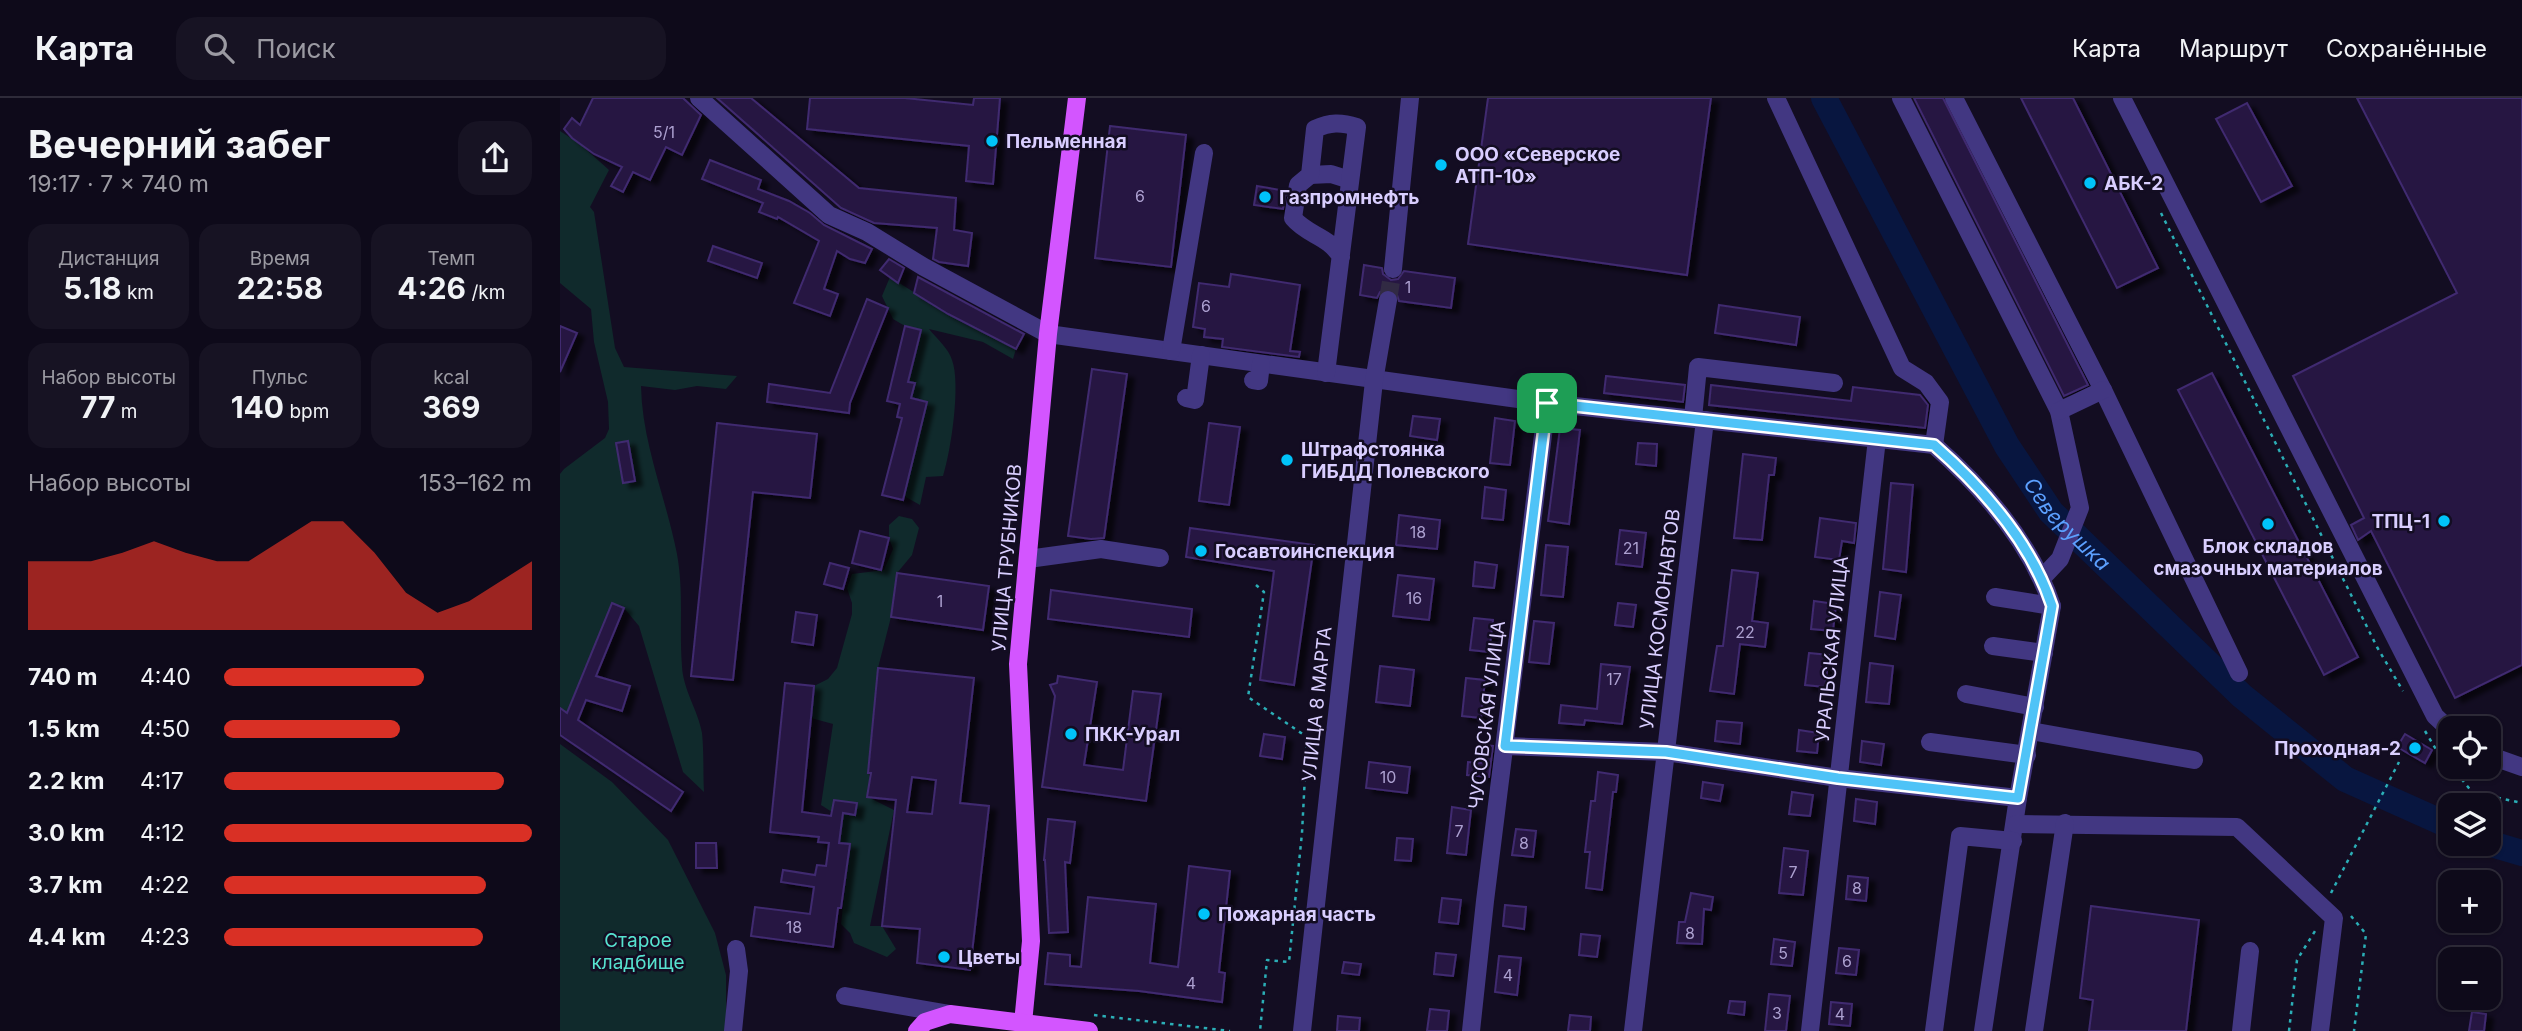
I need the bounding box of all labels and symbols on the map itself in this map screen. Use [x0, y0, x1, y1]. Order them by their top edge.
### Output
house number: 5/1 [653, 122, 675, 142]
place label: Пельменная [1006, 130, 1127, 153]
marker: Пельменная [984, 133, 1000, 149]
place label: ООО «Северское АТП-10» [1455, 143, 1620, 188]
marker: ООО «Северское АТП-10» [1433, 157, 1449, 173]
place label: АБК-2 [2104, 172, 2163, 195]
marker: АБК-2 [2082, 175, 2098, 191]
house number: 6 [1135, 186, 1145, 206]
place label: Газпромнефть [1279, 186, 1419, 209]
marker: Газпромнефть [1257, 189, 1273, 205]
house number: 1 [1405, 277, 1411, 297]
house number: 6 [1201, 296, 1211, 316]
pin [1517, 373, 1577, 433]
place label: Штрафстоянка ГИБДД Полевского [1301, 438, 1490, 483]
marker: Штрафстоянка ГИБДД Полевского [1279, 452, 1295, 468]
street label: УЛИЦА ТРУБНИКОВ [987, 463, 1027, 653]
water label: Северушка [2019, 473, 2116, 575]
street label: УЛИЦА КОСМОНАВТОВ [1635, 507, 1685, 731]
place label: ТПЦ-1 [2371, 510, 2430, 533]
marker: ТПЦ-1 [2436, 513, 2452, 529]
marker: Блок складов смазочных материалов [2260, 516, 2276, 532]
house number: 18 [1410, 522, 1426, 542]
place label: Блок складов смазочных материалов [2153, 535, 2383, 580]
house number: 21 [1623, 538, 1639, 558]
place label: Госавтоинспекция [1215, 540, 1395, 563]
marker: Госавтоинспекция [1193, 543, 1209, 559]
street label: УРАЛЬСКАЯ УЛИЦА [1811, 555, 1853, 743]
house number: 16 [1406, 588, 1422, 608]
house number: 1 [937, 591, 943, 611]
street label: ЧУСОВСКАЯ УЛИЦА [1464, 619, 1510, 811]
house number: 22 [1735, 622, 1755, 642]
street label: УЛИЦА 8 МАРТА [1297, 625, 1337, 783]
house number: 17 [1606, 669, 1622, 689]
place label: ПКК-Урал [1085, 723, 1180, 746]
marker: ПКК-Урал [1063, 726, 1079, 742]
place label: Проходная-2 [2274, 737, 2401, 760]
marker: Проходная-2 [2407, 740, 2423, 756]
house number: 10 [1380, 767, 1396, 787]
house number: 7 [1454, 821, 1464, 841]
house number: 8 [1519, 833, 1529, 853]
house number: 7 [1788, 862, 1798, 882]
house number: 8 [1852, 878, 1862, 898]
place label: Пожарная часть [1218, 903, 1376, 926]
marker: Пожарная часть [1196, 906, 1212, 922]
house number: 18 [786, 917, 802, 937]
house number: 8 [1685, 923, 1695, 943]
park label: Старое кладбище [591, 929, 685, 974]
house number: 5 [1778, 943, 1788, 963]
place label: Цветы [958, 946, 1020, 969]
marker: Цветы [936, 949, 952, 965]
house number: 6 [1842, 951, 1852, 971]
house number: 4 [1503, 965, 1513, 985]
house number: 4 [1186, 973, 1196, 993]
house number: 3 [1772, 1003, 1782, 1023]
house number: 4 [1835, 1004, 1845, 1024]

